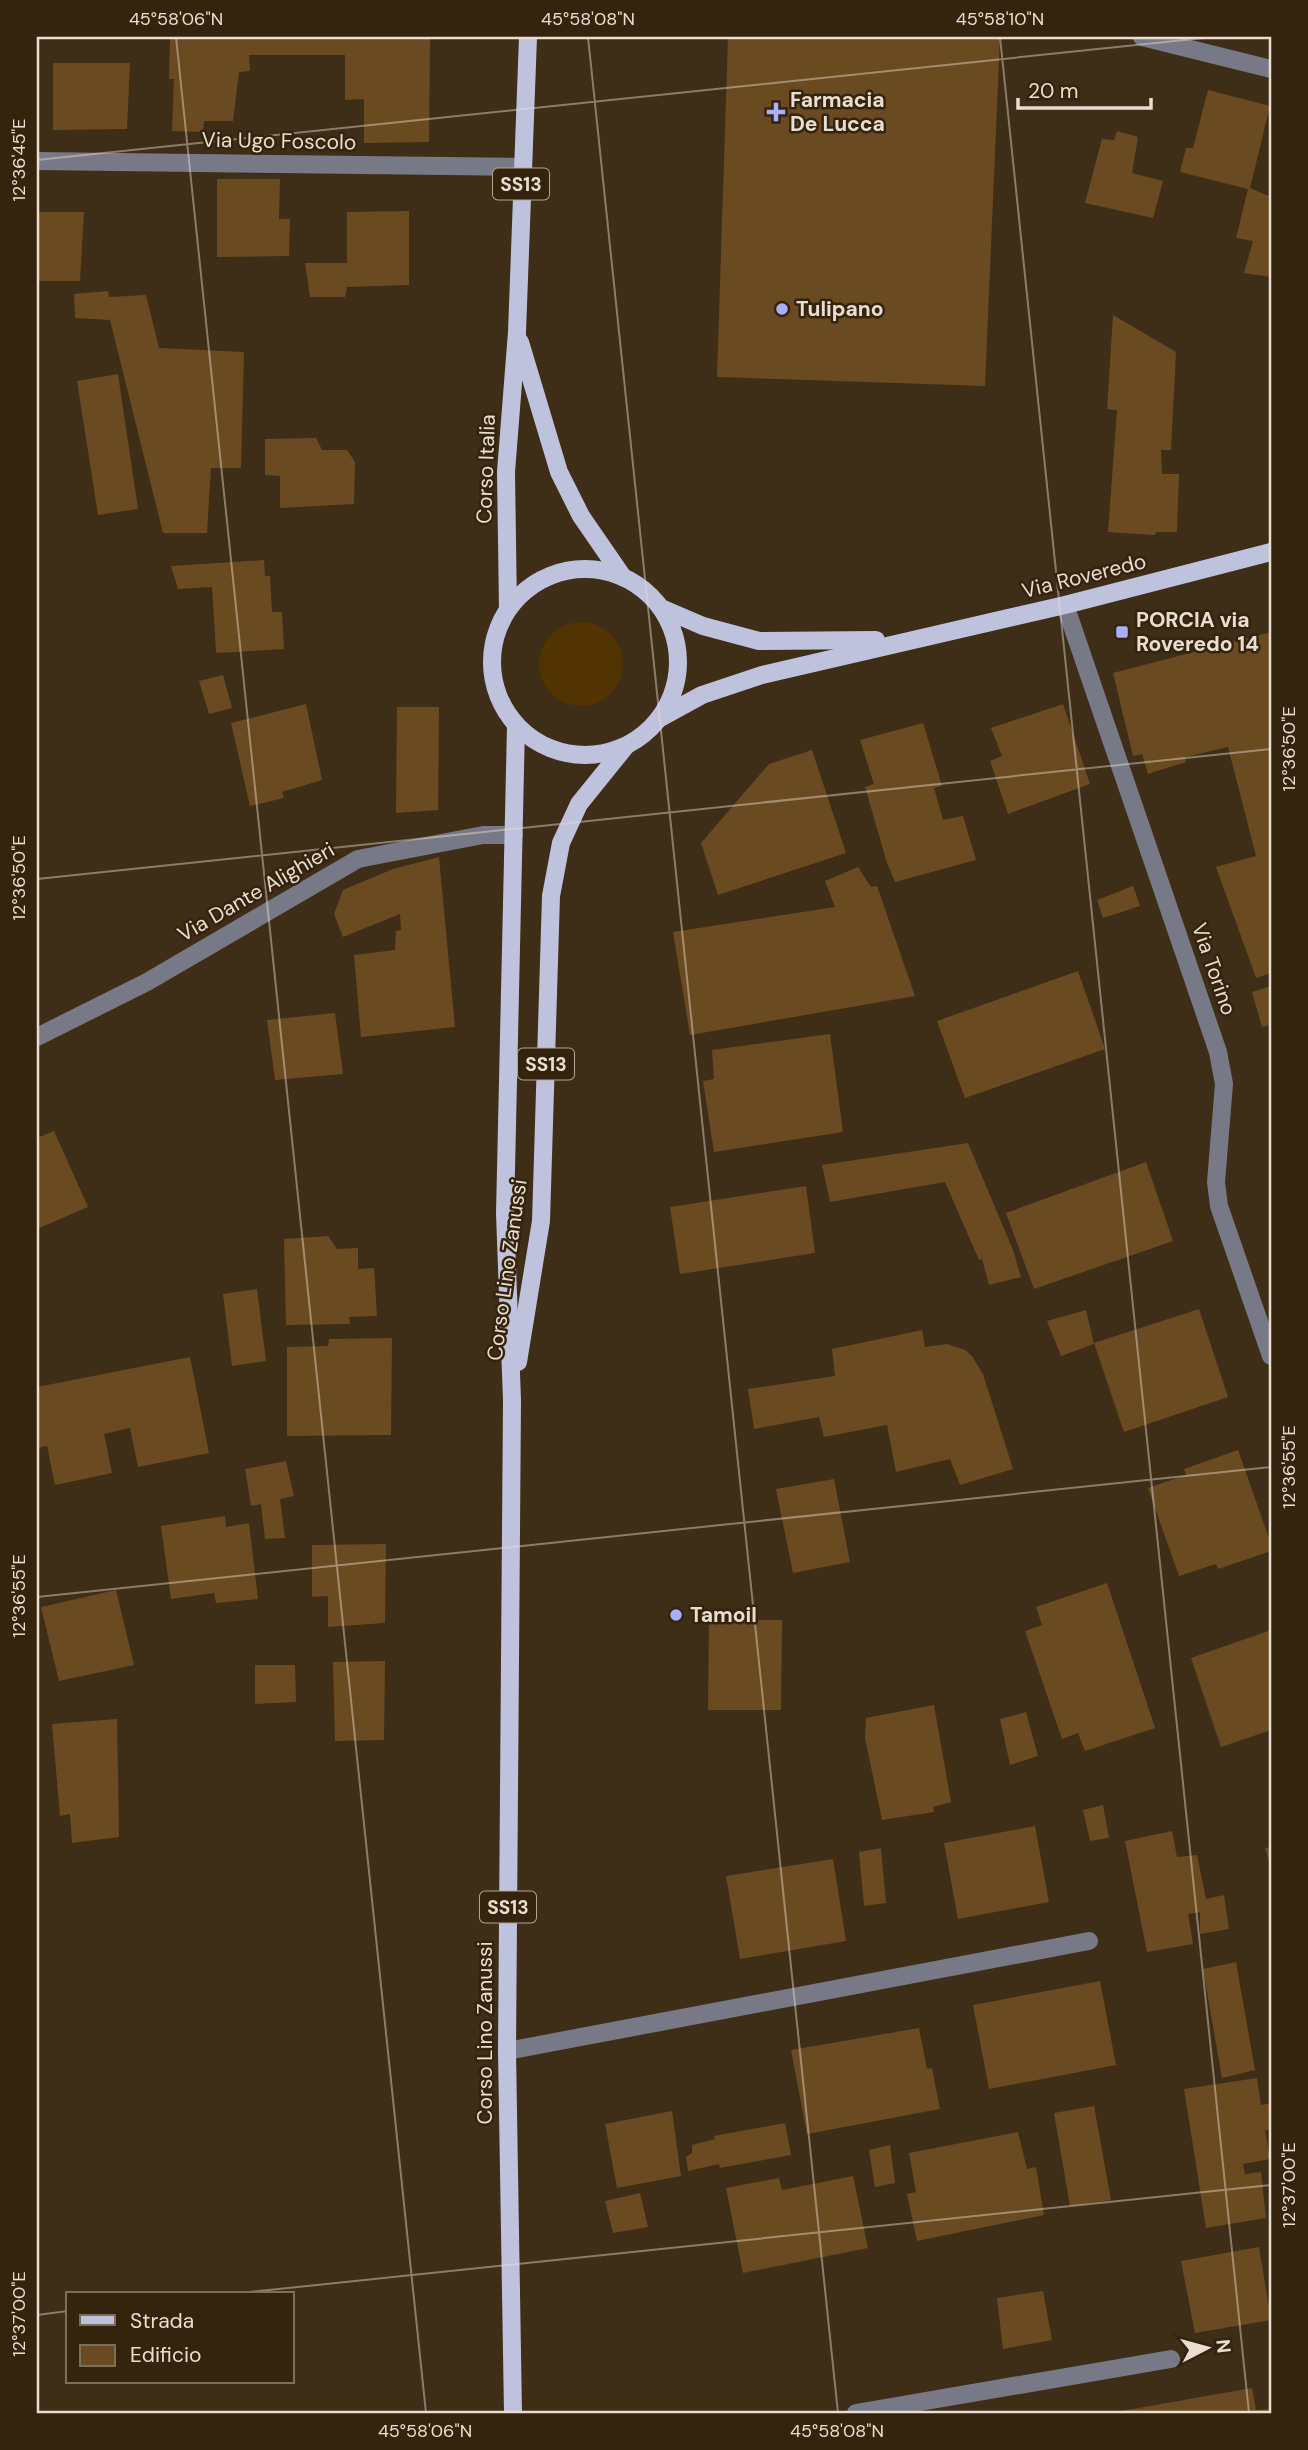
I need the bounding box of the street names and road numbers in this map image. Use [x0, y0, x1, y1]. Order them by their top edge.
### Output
street label: Via Ugo Foscolo [201, 126, 357, 156]
road number: SS13 [493, 168, 549, 200]
street label: Corso Italia [470, 414, 502, 524]
street label: Via Roveredo [1019, 547, 1149, 605]
street label: Via Dante Alighieri [172, 836, 340, 948]
street label: Via Torino [1185, 919, 1243, 1019]
road number: SS13 [518, 1048, 574, 1080]
street label: Corso Lino Zanussi [480, 1177, 534, 1363]
road number: SS13 [480, 1892, 536, 1923]
street label: Corso Lino Zanussi [471, 1941, 499, 2125]

